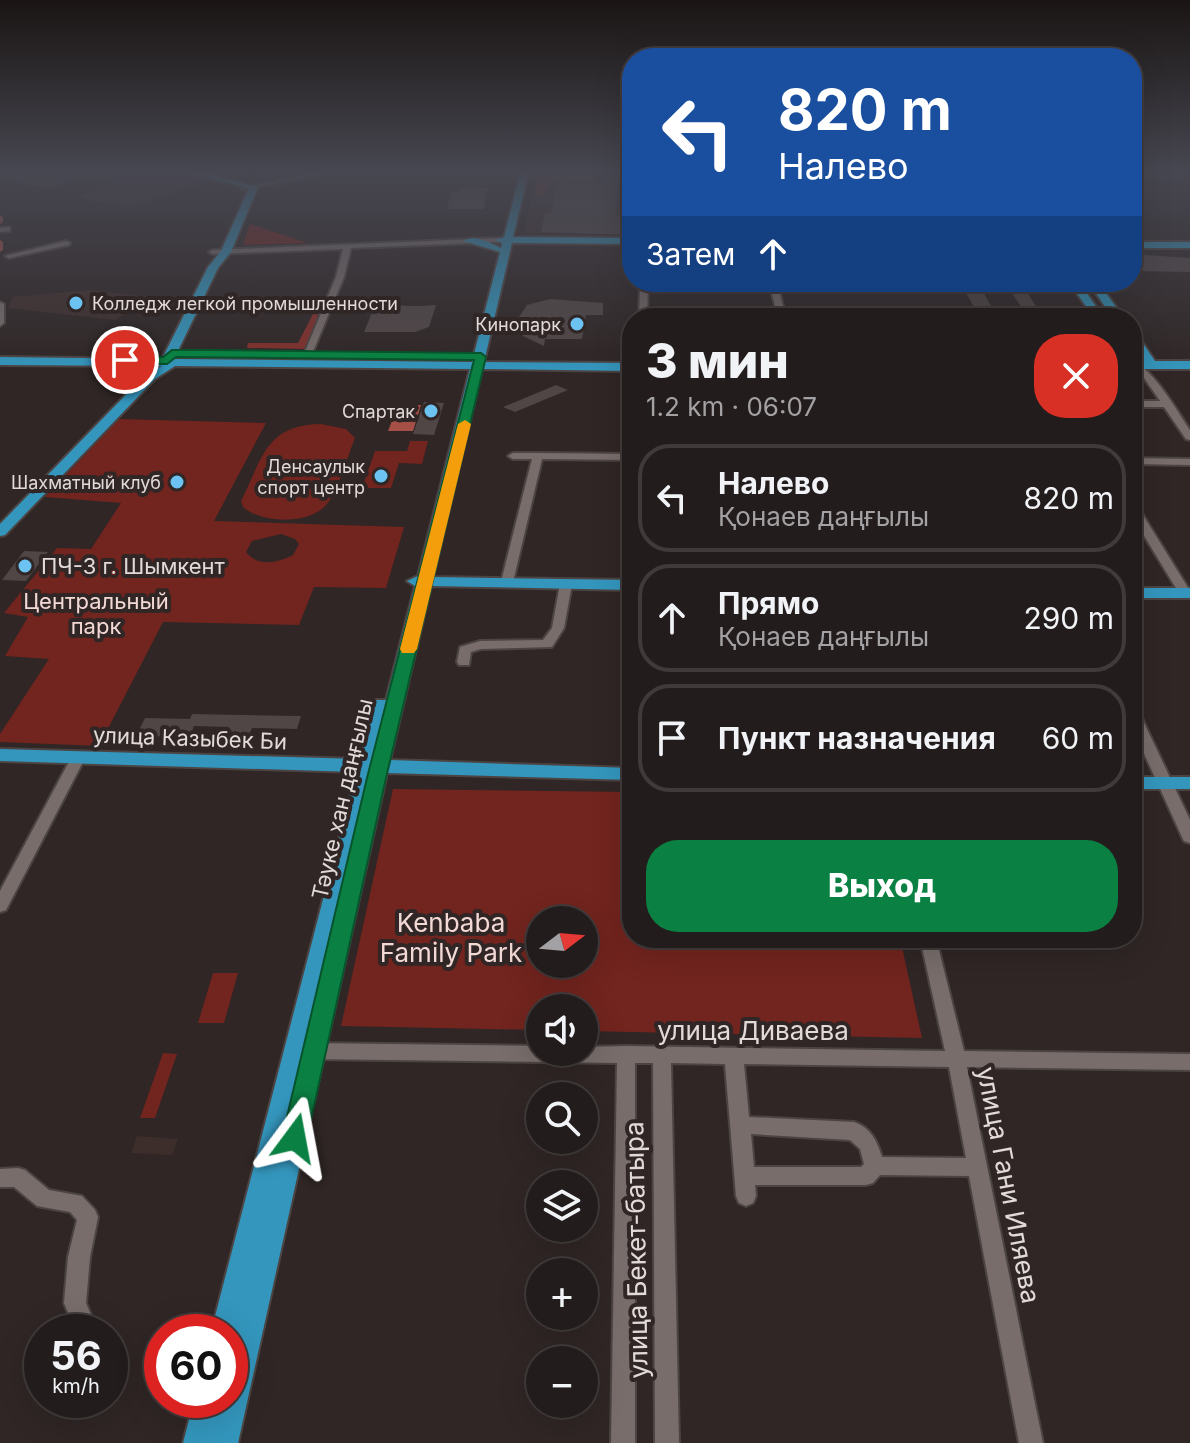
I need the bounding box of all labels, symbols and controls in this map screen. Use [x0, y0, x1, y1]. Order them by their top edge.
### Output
text: 820 m [778, 76, 952, 144]
icon: left [646, 80, 750, 184]
text: Налево [778, 144, 909, 188]
icon: ahead [751, 232, 795, 276]
text: Затем [646, 236, 735, 272]
place label: Колледж легкой промышленности [92, 293, 398, 314]
marker: Колледж легкой промышленности [67, 294, 85, 312]
place label: Кинопарк [475, 314, 561, 335]
marker: Кинопарк [568, 315, 586, 333]
pin [91, 326, 159, 394]
text: 3 мин [646, 331, 789, 390]
button: close [1034, 334, 1118, 418]
icon: arrive [103, 338, 147, 382]
text: 1.2 km · 06:07 [646, 391, 817, 422]
place label: Спартак [342, 401, 415, 422]
marker: Спартак [422, 402, 440, 420]
place label: Денсаулык спорт центр [257, 456, 365, 498]
text: Налево [718, 465, 830, 501]
marker: Денсаулык спорт центр [372, 467, 390, 485]
place label: Шахматный клуб [11, 472, 161, 493]
marker: Шахматный клуб [168, 473, 186, 491]
icon: left [650, 476, 694, 520]
text: 820 m [1024, 480, 1114, 516]
text: Қонаев даңғылы [718, 501, 929, 532]
place label: ПЧ-3 г. Шымкент [41, 553, 226, 579]
marker: ПЧ-3 г. Шымкент [16, 557, 34, 575]
text: Прямо [718, 585, 819, 621]
park label: Центральный парк [23, 588, 169, 639]
icon: ahead [650, 596, 694, 640]
text: 290 m [1023, 600, 1114, 636]
text: Қонаев даңғылы [718, 621, 929, 652]
street label: Тәуке хан даңғылы [306, 696, 378, 902]
icon: arrive [650, 716, 694, 760]
text: Пункт назначения [718, 720, 996, 756]
text: 60 m [1042, 720, 1114, 756]
street label: улица Казыбек Би [93, 722, 287, 754]
button: Выход [646, 840, 1118, 932]
north arrow [526, 906, 598, 978]
map controls [526, 906, 598, 1418]
park label: Kenbaba Family Park [380, 907, 522, 968]
button: sound [526, 994, 598, 1066]
street label: улица Диваева [657, 1015, 849, 1046]
street label: улица Гани Иляева [971, 1064, 1047, 1306]
button: search [526, 1082, 598, 1154]
position arrow [253, 1096, 337, 1180]
street label: улица Бекет-батыра [618, 1121, 654, 1379]
button: layers [526, 1170, 598, 1242]
button: + [526, 1258, 598, 1330]
speed limit sign: 60 [144, 1314, 248, 1418]
text: 56 [50, 1331, 102, 1380]
button: − [526, 1346, 598, 1418]
text: km/h [52, 1374, 100, 1398]

